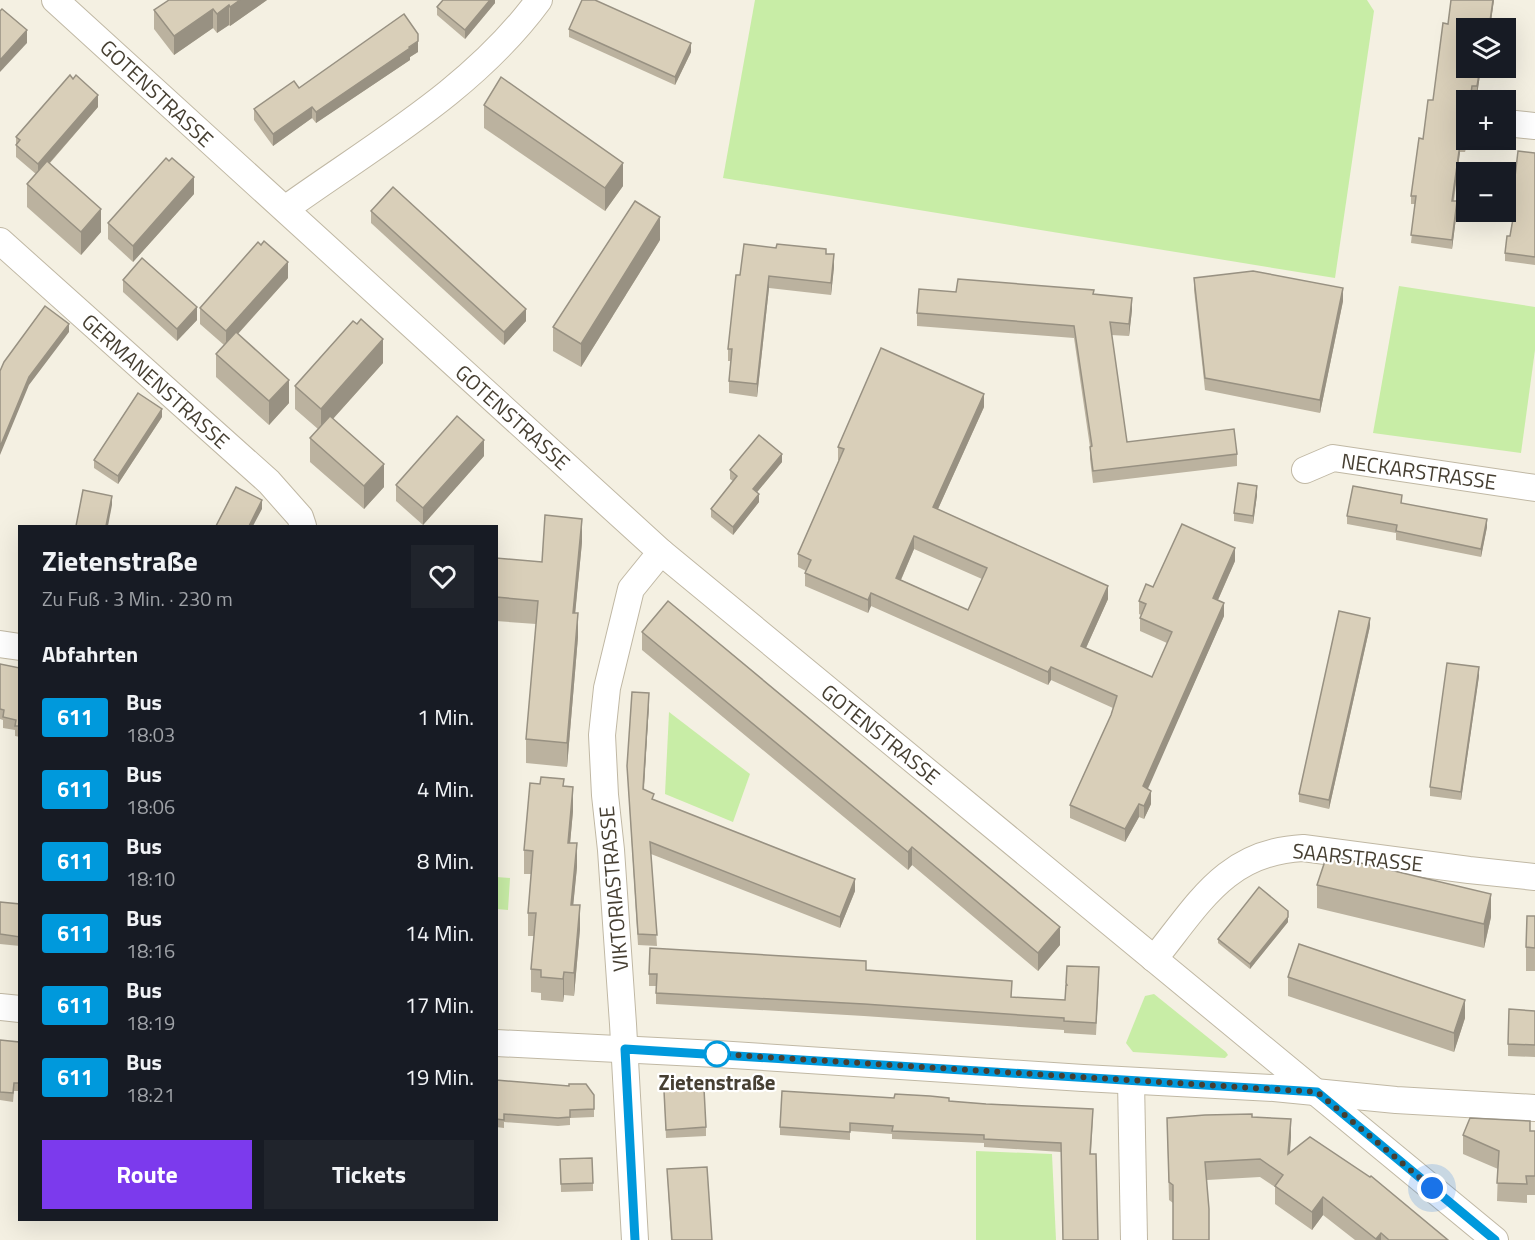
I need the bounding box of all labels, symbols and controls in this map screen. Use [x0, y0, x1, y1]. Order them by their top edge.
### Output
map controls [1456, 18, 1516, 222]
button: layers [1456, 18, 1516, 78]
street label: GOTENSTRASSE [93, 32, 221, 154]
button: + [1456, 90, 1516, 150]
button: − [1456, 162, 1516, 222]
street label: GERMANENSTRASSE [75, 306, 237, 456]
street label: GOTENSTRASSE [448, 357, 578, 477]
street label: NECKARSTRASSE [1339, 444, 1499, 498]
text: Zietenstraße [42, 539, 198, 582]
button: heart [411, 545, 474, 608]
text: Zu Fuß · 3 Min. · 230 m [42, 583, 233, 614]
text: Abfahrten [42, 637, 138, 671]
street label: GOTENSTRASSE [815, 676, 947, 792]
text: Bus [126, 685, 162, 719]
text: 1 Min. [417, 700, 474, 734]
text: 611 [57, 701, 93, 733]
text: 18:03 [126, 719, 175, 750]
text: Bus [126, 757, 162, 791]
text: 4 Min. [417, 772, 474, 806]
text: 611 [57, 773, 93, 805]
text: 18:06 [126, 791, 175, 822]
street label: VIKTORIASTRASSE [590, 805, 636, 973]
text: Bus [126, 829, 162, 863]
street label: SAARSTRASSE [1291, 834, 1425, 880]
text: 8 Min. [417, 844, 474, 878]
text: 611 [57, 845, 93, 877]
text: 18:10 [126, 863, 175, 894]
text: Bus [126, 901, 162, 935]
text: 14 Min. [405, 916, 474, 950]
text: 611 [57, 917, 93, 949]
text: 18:16 [126, 935, 175, 966]
text: Bus [126, 973, 162, 1007]
text: 17 Min. [405, 988, 474, 1022]
text: 611 [57, 989, 93, 1021]
text: 18:19 [126, 1007, 175, 1038]
marker: Zietenstraße [704, 1041, 730, 1067]
text: Bus [126, 1045, 162, 1079]
text: 19 Min. [405, 1060, 474, 1094]
text: 611 [57, 1061, 93, 1093]
place label: Zietenstraße [659, 1066, 775, 1098]
text: 18:21 [126, 1079, 175, 1110]
button: Route [42, 1140, 252, 1209]
button: Tickets [264, 1140, 474, 1209]
your location [1417, 1173, 1447, 1203]

